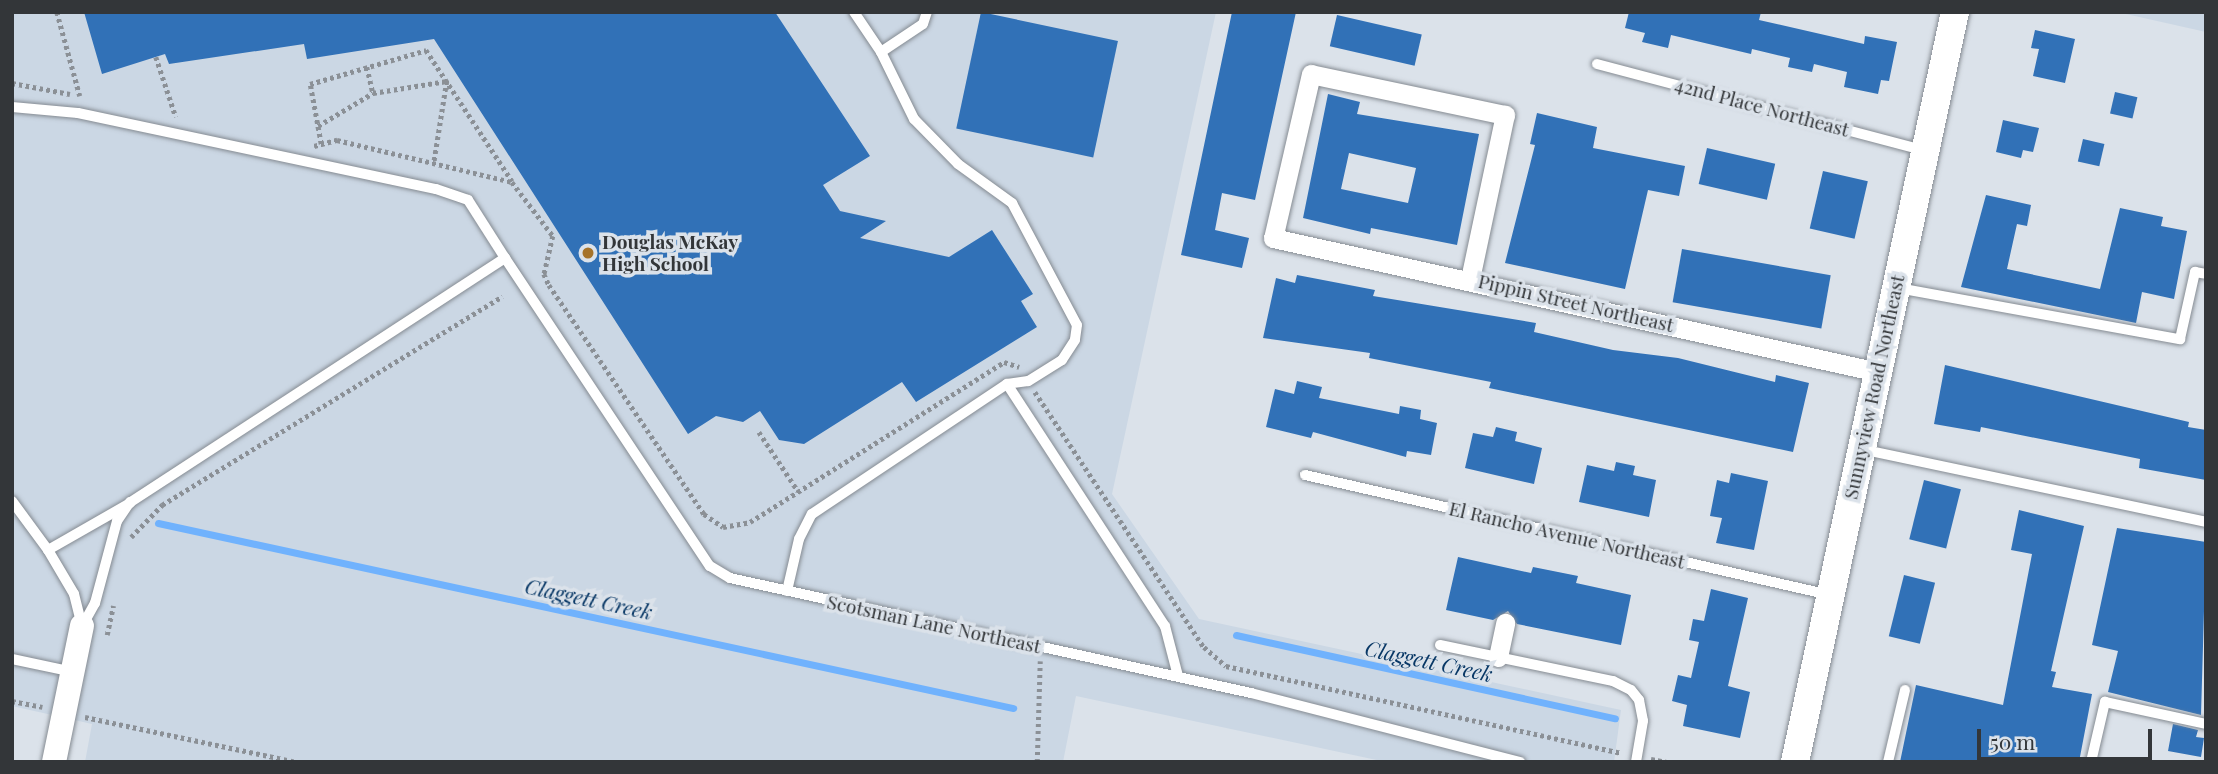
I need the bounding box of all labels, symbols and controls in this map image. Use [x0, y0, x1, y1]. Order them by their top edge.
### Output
street label: 42nd Place Northeast [1673, 73, 1851, 141]
place label: Douglas McKay High School [602, 231, 738, 275]
marker: Douglas McKay High School [580, 245, 596, 261]
street label: Pippin Street Northeast [1476, 269, 1676, 337]
street label: Sunnyview Road Northeast [1839, 273, 1909, 501]
street label: El Rancho Avenue Northeast [1447, 497, 1687, 573]
water label: Claggett Creek [523, 572, 655, 624]
street label: Scotsman Lane Northeast [825, 590, 1043, 658]
water label: Claggett Creek [1363, 634, 1495, 686]
scale bar [1980, 714, 2155, 758]
text: 50 m [1990, 727, 2035, 755]

